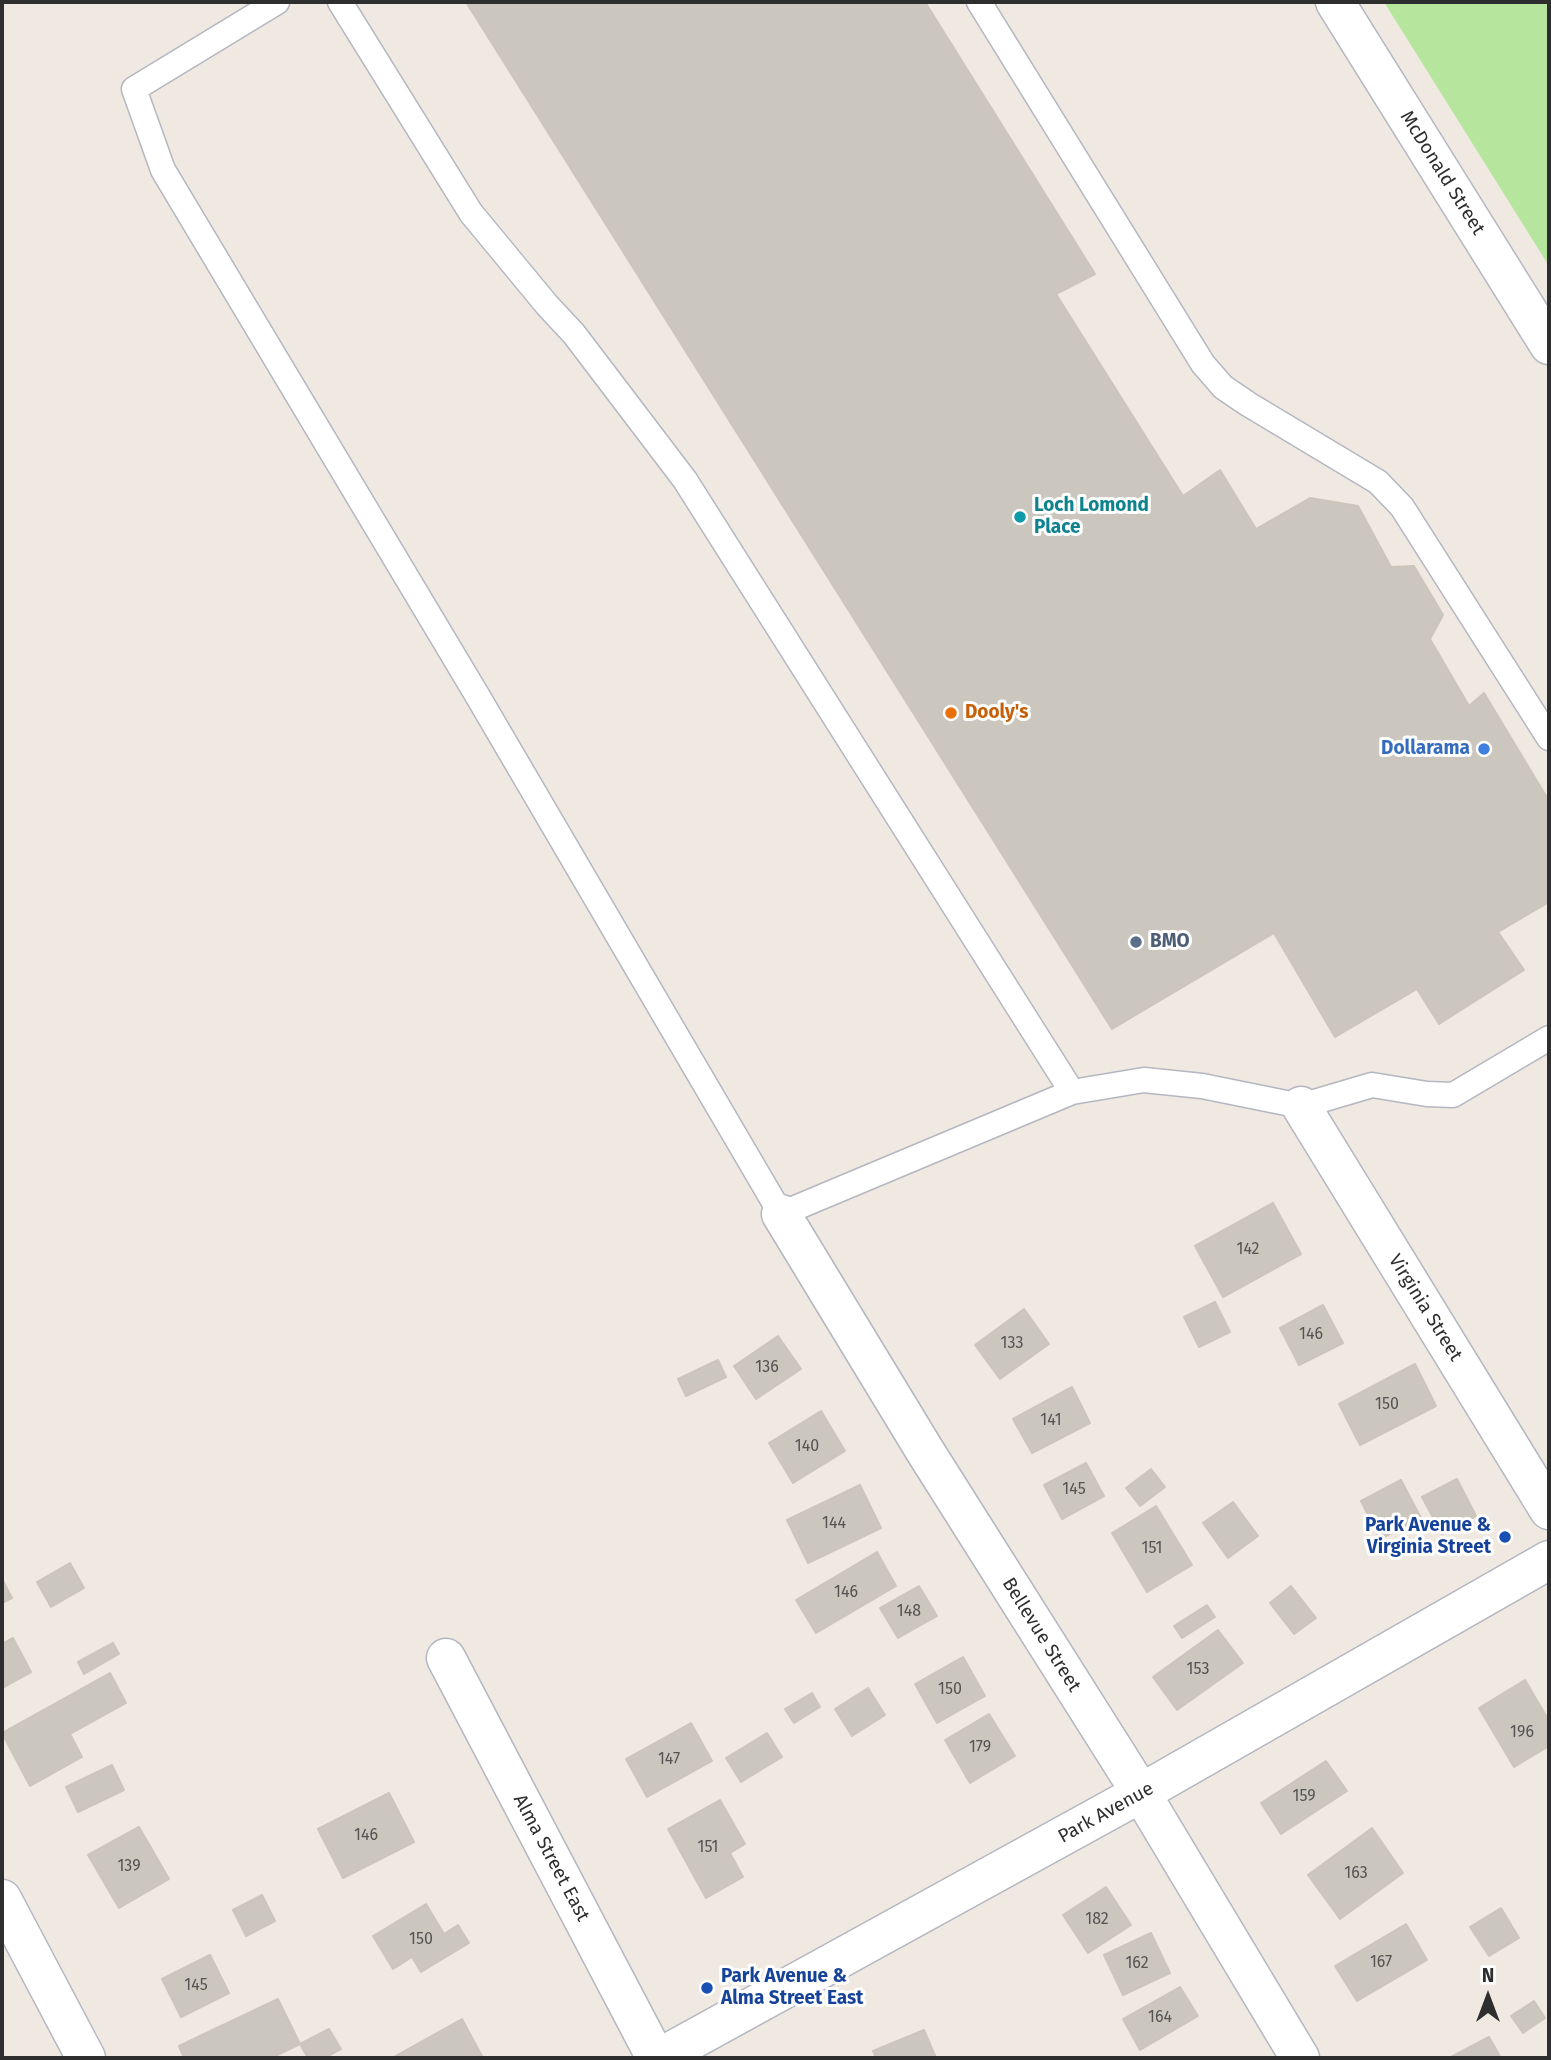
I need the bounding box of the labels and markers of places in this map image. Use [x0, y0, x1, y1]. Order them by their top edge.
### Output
place label: Loch Lomond Place [1034, 495, 1149, 539]
marker: Loch Lomond Place [1012, 509, 1028, 525]
place label: Dooly's [965, 702, 1028, 724]
marker: Dooly's [943, 705, 959, 721]
place label: Dollarama [1381, 738, 1470, 760]
marker: Dollarama [1476, 741, 1492, 757]
place label: BMO [1150, 931, 1190, 953]
marker: BMO [1128, 934, 1144, 950]
place label: Park Avenue & Virginia Street [1365, 1515, 1491, 1559]
marker: Park Avenue & Virginia Street [1497, 1529, 1513, 1545]
place label: Park Avenue & Alma Street East [721, 1966, 863, 2010]
marker: Park Avenue & Alma Street East [699, 1980, 715, 1996]

